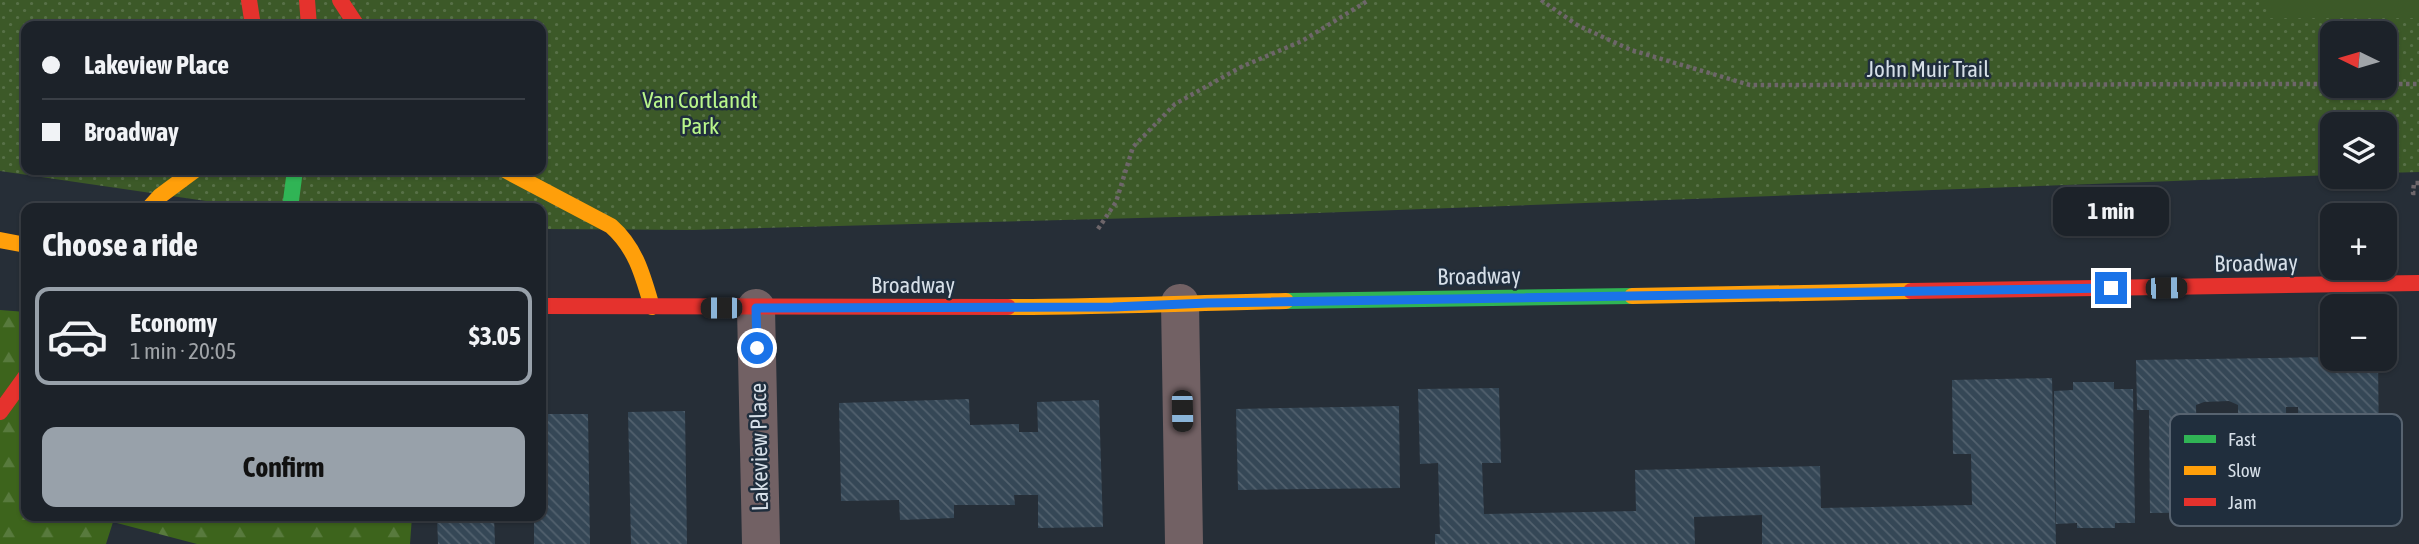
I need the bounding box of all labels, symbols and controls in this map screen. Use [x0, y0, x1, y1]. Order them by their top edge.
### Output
north arrow [2320, 21, 2398, 98]
map controls [2320, 21, 2397, 371]
text: Lakeview Place [84, 50, 229, 80]
street label: John Muir Trail [1867, 56, 1989, 82]
park label: Van Cortlandt Park [642, 87, 758, 139]
button: layers [2320, 112, 2397, 189]
text: Broadway [84, 117, 179, 147]
callout: 1 min [2053, 187, 2169, 236]
text: 1 min [2088, 198, 2134, 224]
button: + [2320, 203, 2397, 280]
text: Choose a ride [42, 226, 198, 263]
street label: Broadway [2214, 249, 2298, 277]
street label: Broadway [1437, 262, 1521, 290]
street label: Broadway [871, 272, 955, 298]
route end [2095, 272, 2127, 304]
car [2145, 277, 2188, 299]
button: − [2320, 294, 2397, 371]
car [701, 298, 743, 319]
icon: car [46, 305, 109, 368]
text: Economy [130, 308, 217, 338]
text: $3.05 [469, 321, 521, 351]
route start [741, 332, 773, 364]
text: 1 min · 20:05 [130, 338, 236, 364]
street label: Lakeview Place [745, 383, 773, 511]
car [1172, 390, 1193, 432]
legend [2170, 414, 2402, 526]
button: Confirm [42, 427, 525, 507]
text: Fast [2228, 428, 2256, 450]
text: Slow [2228, 459, 2262, 481]
text: Jam [2228, 491, 2257, 513]

